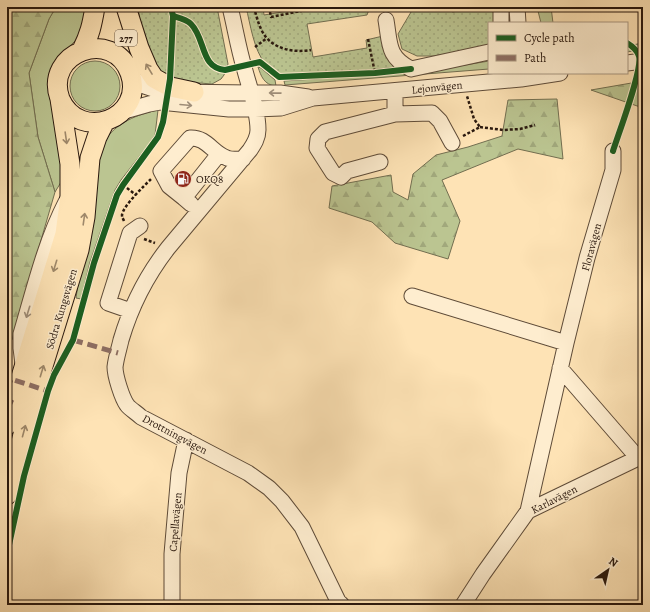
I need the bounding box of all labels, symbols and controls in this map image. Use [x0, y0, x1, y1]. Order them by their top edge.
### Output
legend [488, 22, 628, 74]
road number: 277 [115, 30, 137, 46]
text: Cycle path [524, 30, 575, 46]
text: Path [524, 50, 547, 66]
one-way arrow [144, 63, 152, 75]
street label: Lejonvägen [411, 77, 463, 98]
one-way arrow [269, 89, 282, 97]
one-way arrow [179, 101, 192, 108]
one-way arrow [62, 131, 70, 144]
fuel station icon: OKQ8 [173, 169, 193, 189]
place label: OKQ8 [196, 172, 223, 187]
one-way arrow [80, 213, 88, 226]
street label: Floravägen [578, 221, 605, 273]
one-way arrow [51, 259, 58, 272]
street label: Södra Kungsvägen [42, 267, 81, 351]
one-way arrow [24, 305, 31, 318]
one-way arrow [39, 364, 46, 377]
street label: Drottningvägen [140, 411, 210, 458]
one-way arrow [21, 424, 28, 437]
street label: Karlavägen [529, 481, 580, 517]
street label: Capellavägen [165, 492, 186, 552]
north arrow [588, 550, 628, 590]
text: N [606, 554, 621, 571]

